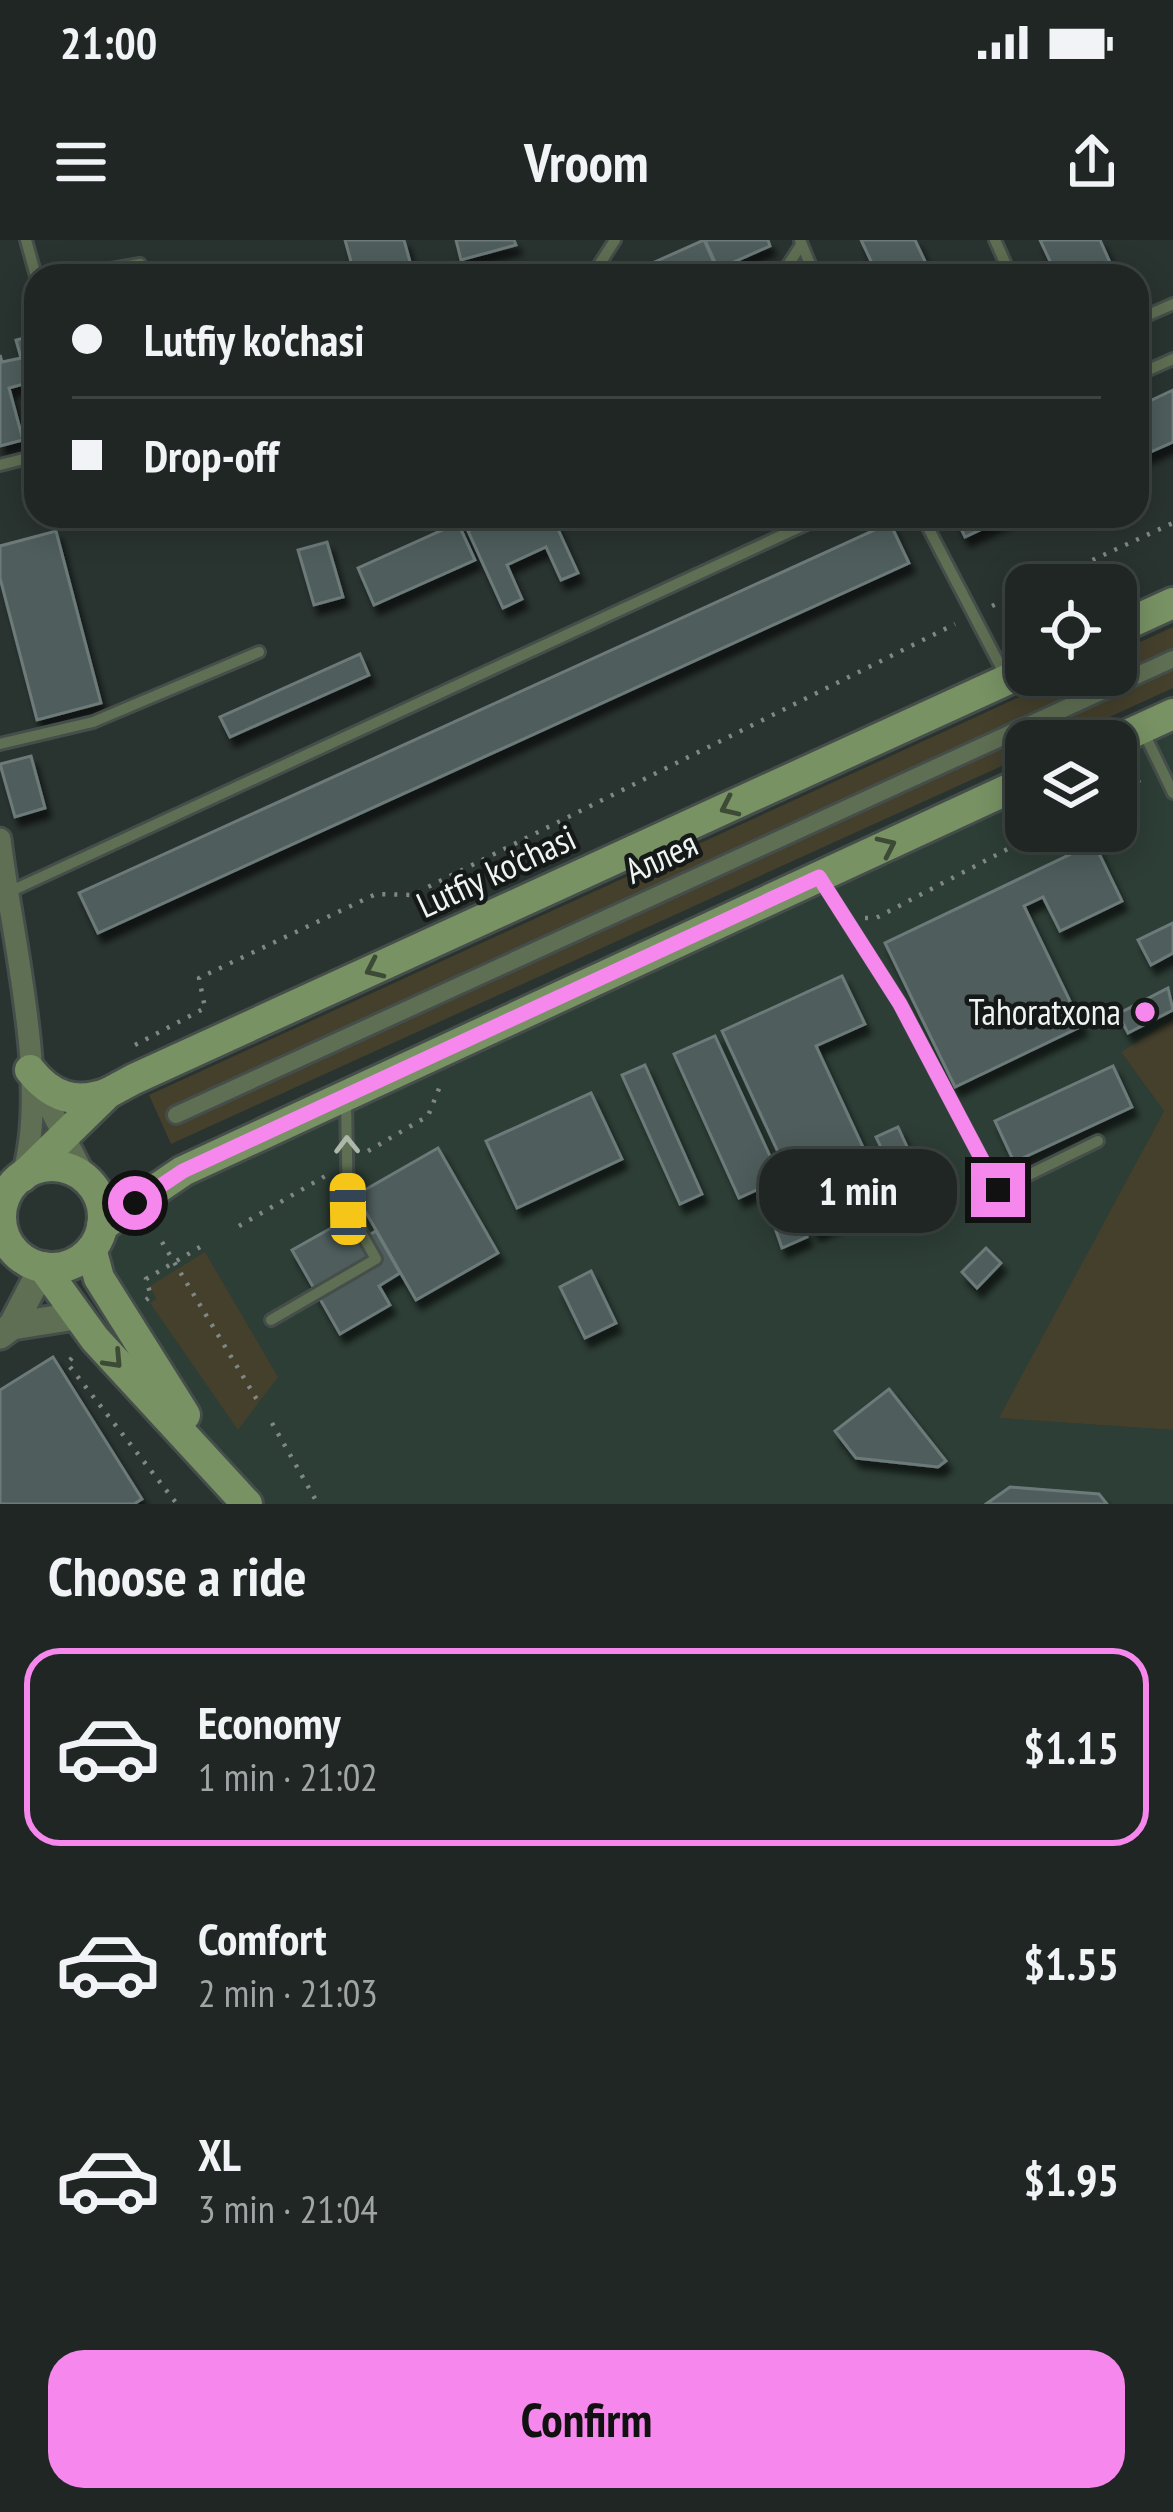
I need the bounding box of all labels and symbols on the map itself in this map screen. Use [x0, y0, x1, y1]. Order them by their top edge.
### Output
one-way arrow [720, 793, 741, 816]
street label: Lutfiy ko'chasi [409, 813, 583, 928]
street label: Аллея [617, 819, 705, 894]
one-way arrow [875, 837, 896, 860]
one-way arrow [365, 955, 386, 978]
place label: Tahoratxona [969, 988, 1121, 1035]
marker: Tahoratxona [1132, 999, 1158, 1025]
one-way arrow [334, 1135, 360, 1154]
callout: 1 min [758, 1148, 956, 1232]
route end [971, 1163, 1025, 1217]
car [329, 1173, 367, 1245]
route start [108, 1176, 162, 1230]
one-way arrow [99, 1346, 121, 1367]

